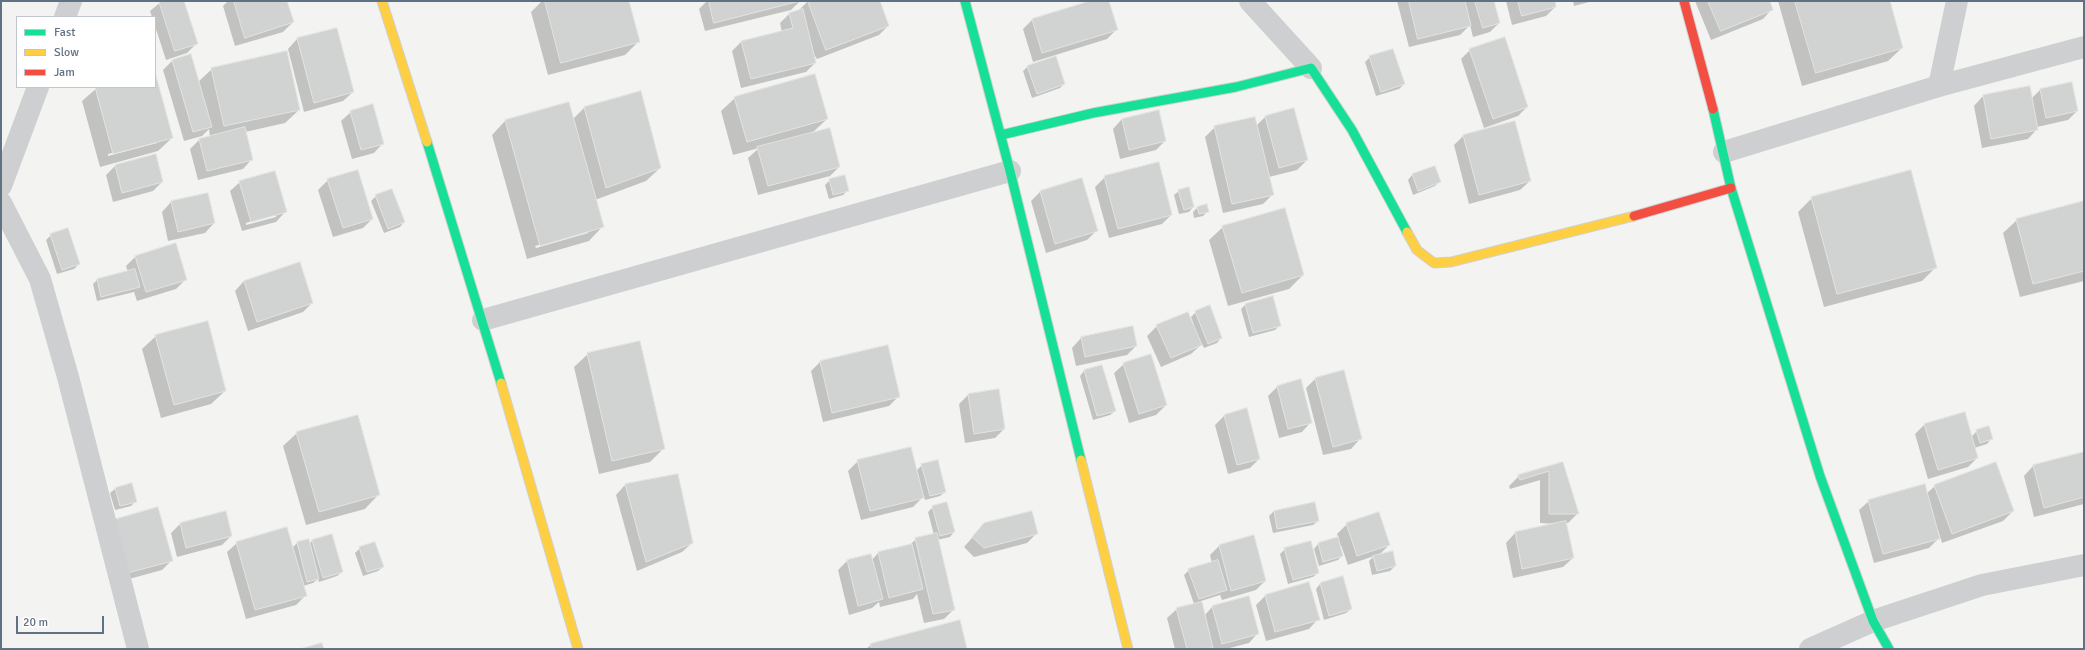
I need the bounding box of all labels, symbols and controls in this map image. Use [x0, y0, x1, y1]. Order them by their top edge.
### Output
legend [16, 16, 156, 88]
text: Fast [54, 25, 75, 40]
text: Slow [54, 45, 79, 60]
text: Jam [54, 65, 75, 80]
scale bar [18, 608, 106, 634]
text: 20 m [23, 615, 48, 630]

